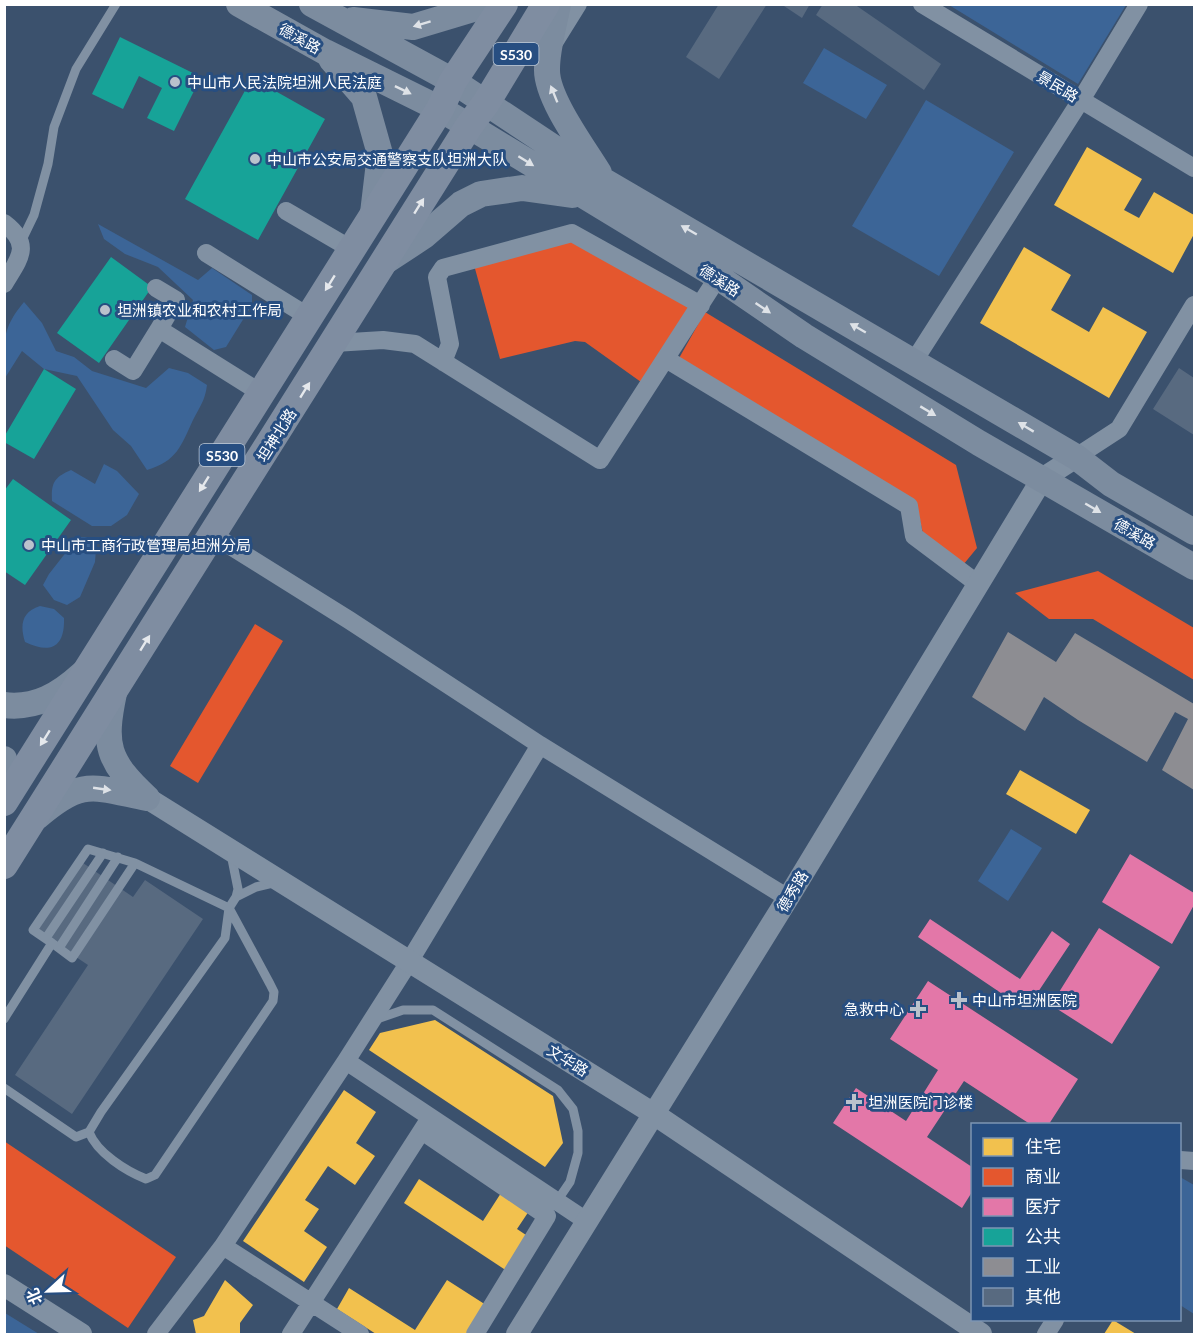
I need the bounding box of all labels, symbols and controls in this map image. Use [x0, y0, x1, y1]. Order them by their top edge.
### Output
street label: 德溪路 [276, 19, 324, 57]
one-way arrow [413, 20, 431, 29]
road number: S530 [494, 43, 538, 65]
street label: 景民路 [1034, 67, 1082, 105]
place label: 中山市人民法院坦洲人民法庭 [187, 73, 382, 91]
marker: 中山市人民法院坦洲人民法庭 [168, 75, 182, 89]
one-way arrow [549, 85, 559, 103]
one-way arrow [394, 86, 411, 95]
place label: 中山市公安局交通警察支队坦洲大队 [267, 150, 507, 168]
marker: 中山市公安局交通警察支队坦洲大队 [248, 152, 262, 166]
one-way arrow [518, 155, 534, 166]
one-way arrow [413, 198, 424, 214]
one-way arrow [680, 225, 697, 235]
street label: 德溪路 [696, 260, 744, 300]
one-way arrow [324, 274, 336, 290]
place label: 坦洲镇农业和农村工作局 [117, 301, 282, 319]
one-way arrow [754, 302, 770, 314]
marker: 坦洲镇农业和农村工作局 [98, 303, 112, 317]
one-way arrow [849, 323, 866, 333]
one-way arrow [299, 382, 311, 398]
street label: 坦神北路 [252, 405, 300, 465]
one-way arrow [920, 405, 936, 416]
one-way arrow [1017, 422, 1034, 432]
road number: S530 [200, 444, 244, 466]
one-way arrow [199, 475, 210, 492]
one-way arrow [1085, 503, 1102, 513]
street label: 德溪路 [1111, 514, 1159, 552]
place label: 中山市工商行政管理局坦洲分局 [41, 536, 251, 554]
marker: 中山市工商行政管理局坦洲分局 [22, 538, 36, 552]
one-way arrow [139, 635, 150, 651]
one-way arrow [40, 730, 51, 746]
one-way arrow [93, 785, 112, 794]
street label: 德秀路 [773, 867, 811, 915]
marker: 中山市坦洲医院 [950, 991, 968, 1009]
place label: 中山市坦洲医院 [972, 991, 1077, 1009]
place label: 急救中心 [844, 1000, 904, 1018]
marker: 急救中心 [909, 1000, 927, 1018]
street label: 文华路 [544, 1040, 592, 1080]
marker: 坦洲医院门诊楼 [845, 1093, 863, 1111]
place label: 坦洲医院门诊楼 [868, 1093, 973, 1111]
legend [971, 1123, 1181, 1321]
text: 住宅 [1025, 1135, 1061, 1157]
text: 商业 [1025, 1165, 1061, 1187]
text: 医疗 [1025, 1195, 1061, 1217]
text: 公共 [1025, 1225, 1061, 1247]
text: 工业 [1025, 1255, 1061, 1277]
north arrow [18, 1261, 78, 1321]
text: 其他 [1025, 1285, 1061, 1307]
text: 北 [22, 1286, 45, 1308]

